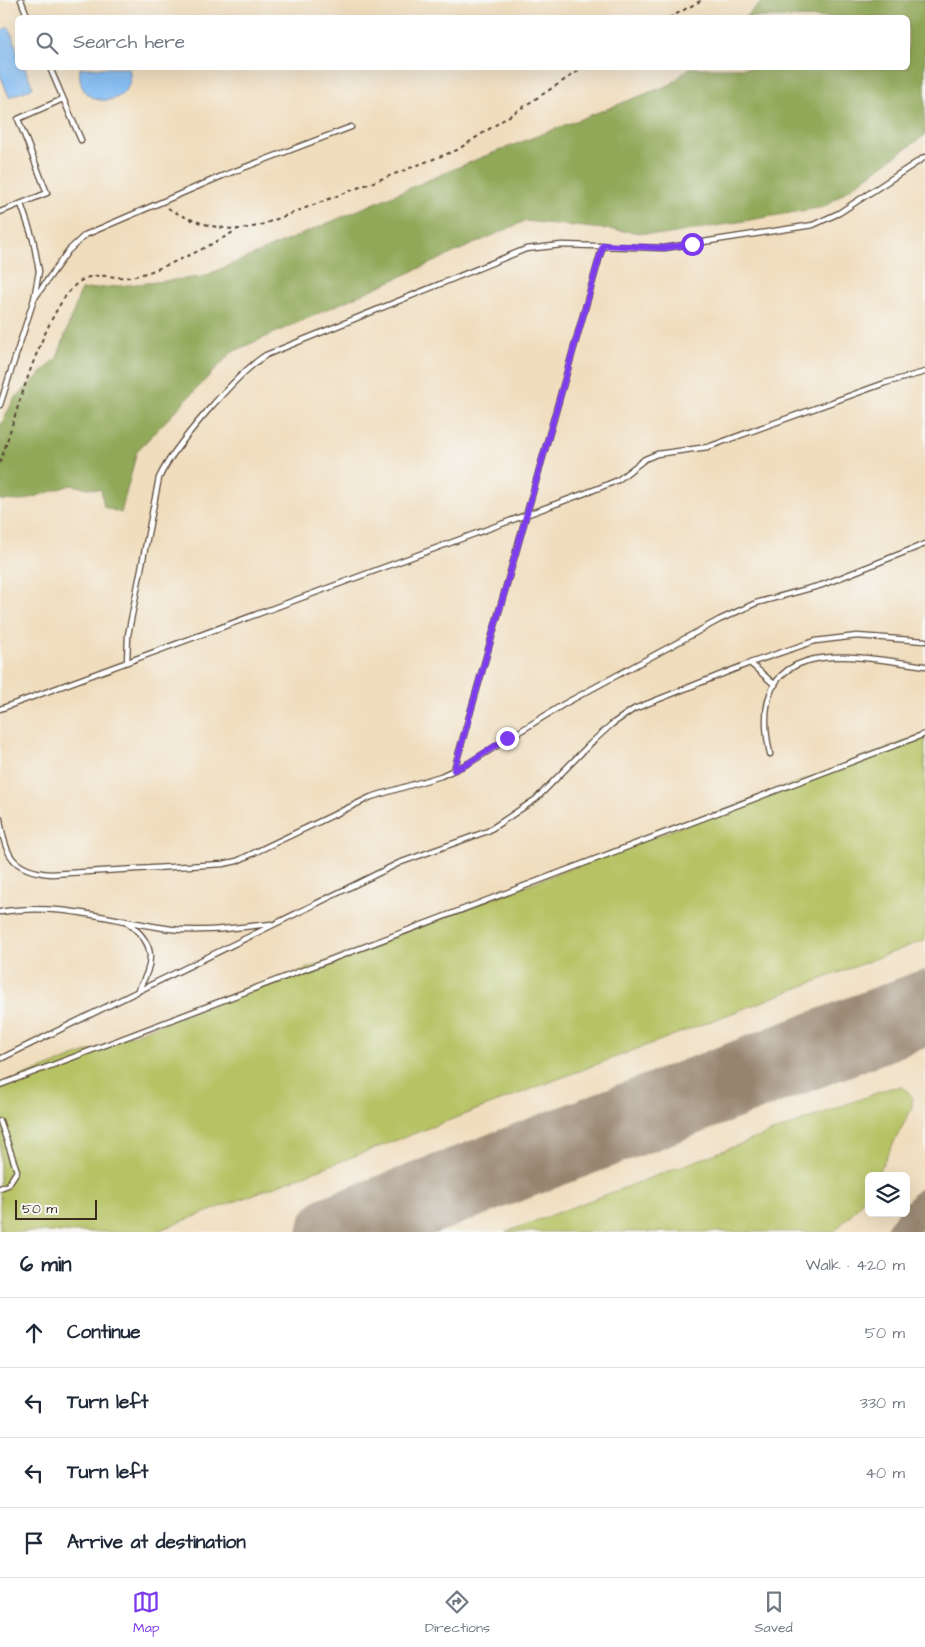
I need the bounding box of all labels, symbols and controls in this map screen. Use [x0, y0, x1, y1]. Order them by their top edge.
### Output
search box [15, 15, 910, 70]
icon: search [33, 29, 61, 57]
text: Search here [73, 29, 185, 56]
route start [681, 233, 704, 256]
route end [496, 727, 519, 750]
map controls [865, 1172, 910, 1217]
button: layers [865, 1172, 910, 1217]
scale bar [15, 1197, 98, 1220]
text: 50 m [22, 1199, 57, 1219]
text: 6 min [20, 1250, 72, 1279]
text: Walk · 420 m [805, 1254, 905, 1276]
icon: ahead [20, 1319, 48, 1347]
text: Continue [67, 1319, 141, 1346]
text: 50 m [865, 1322, 905, 1344]
icon: left [20, 1389, 48, 1417]
text: Turn left [67, 1389, 148, 1416]
text: 330 m [860, 1392, 905, 1414]
icon: left [20, 1459, 48, 1487]
text: Turn left [67, 1459, 148, 1486]
text: 40 m [865, 1462, 905, 1484]
icon: arrive [20, 1529, 48, 1557]
text: Arrive at destination [67, 1529, 246, 1556]
tab: Map [132, 1588, 160, 1638]
tab: Directions [425, 1588, 490, 1638]
tab: Saved [755, 1588, 793, 1638]

